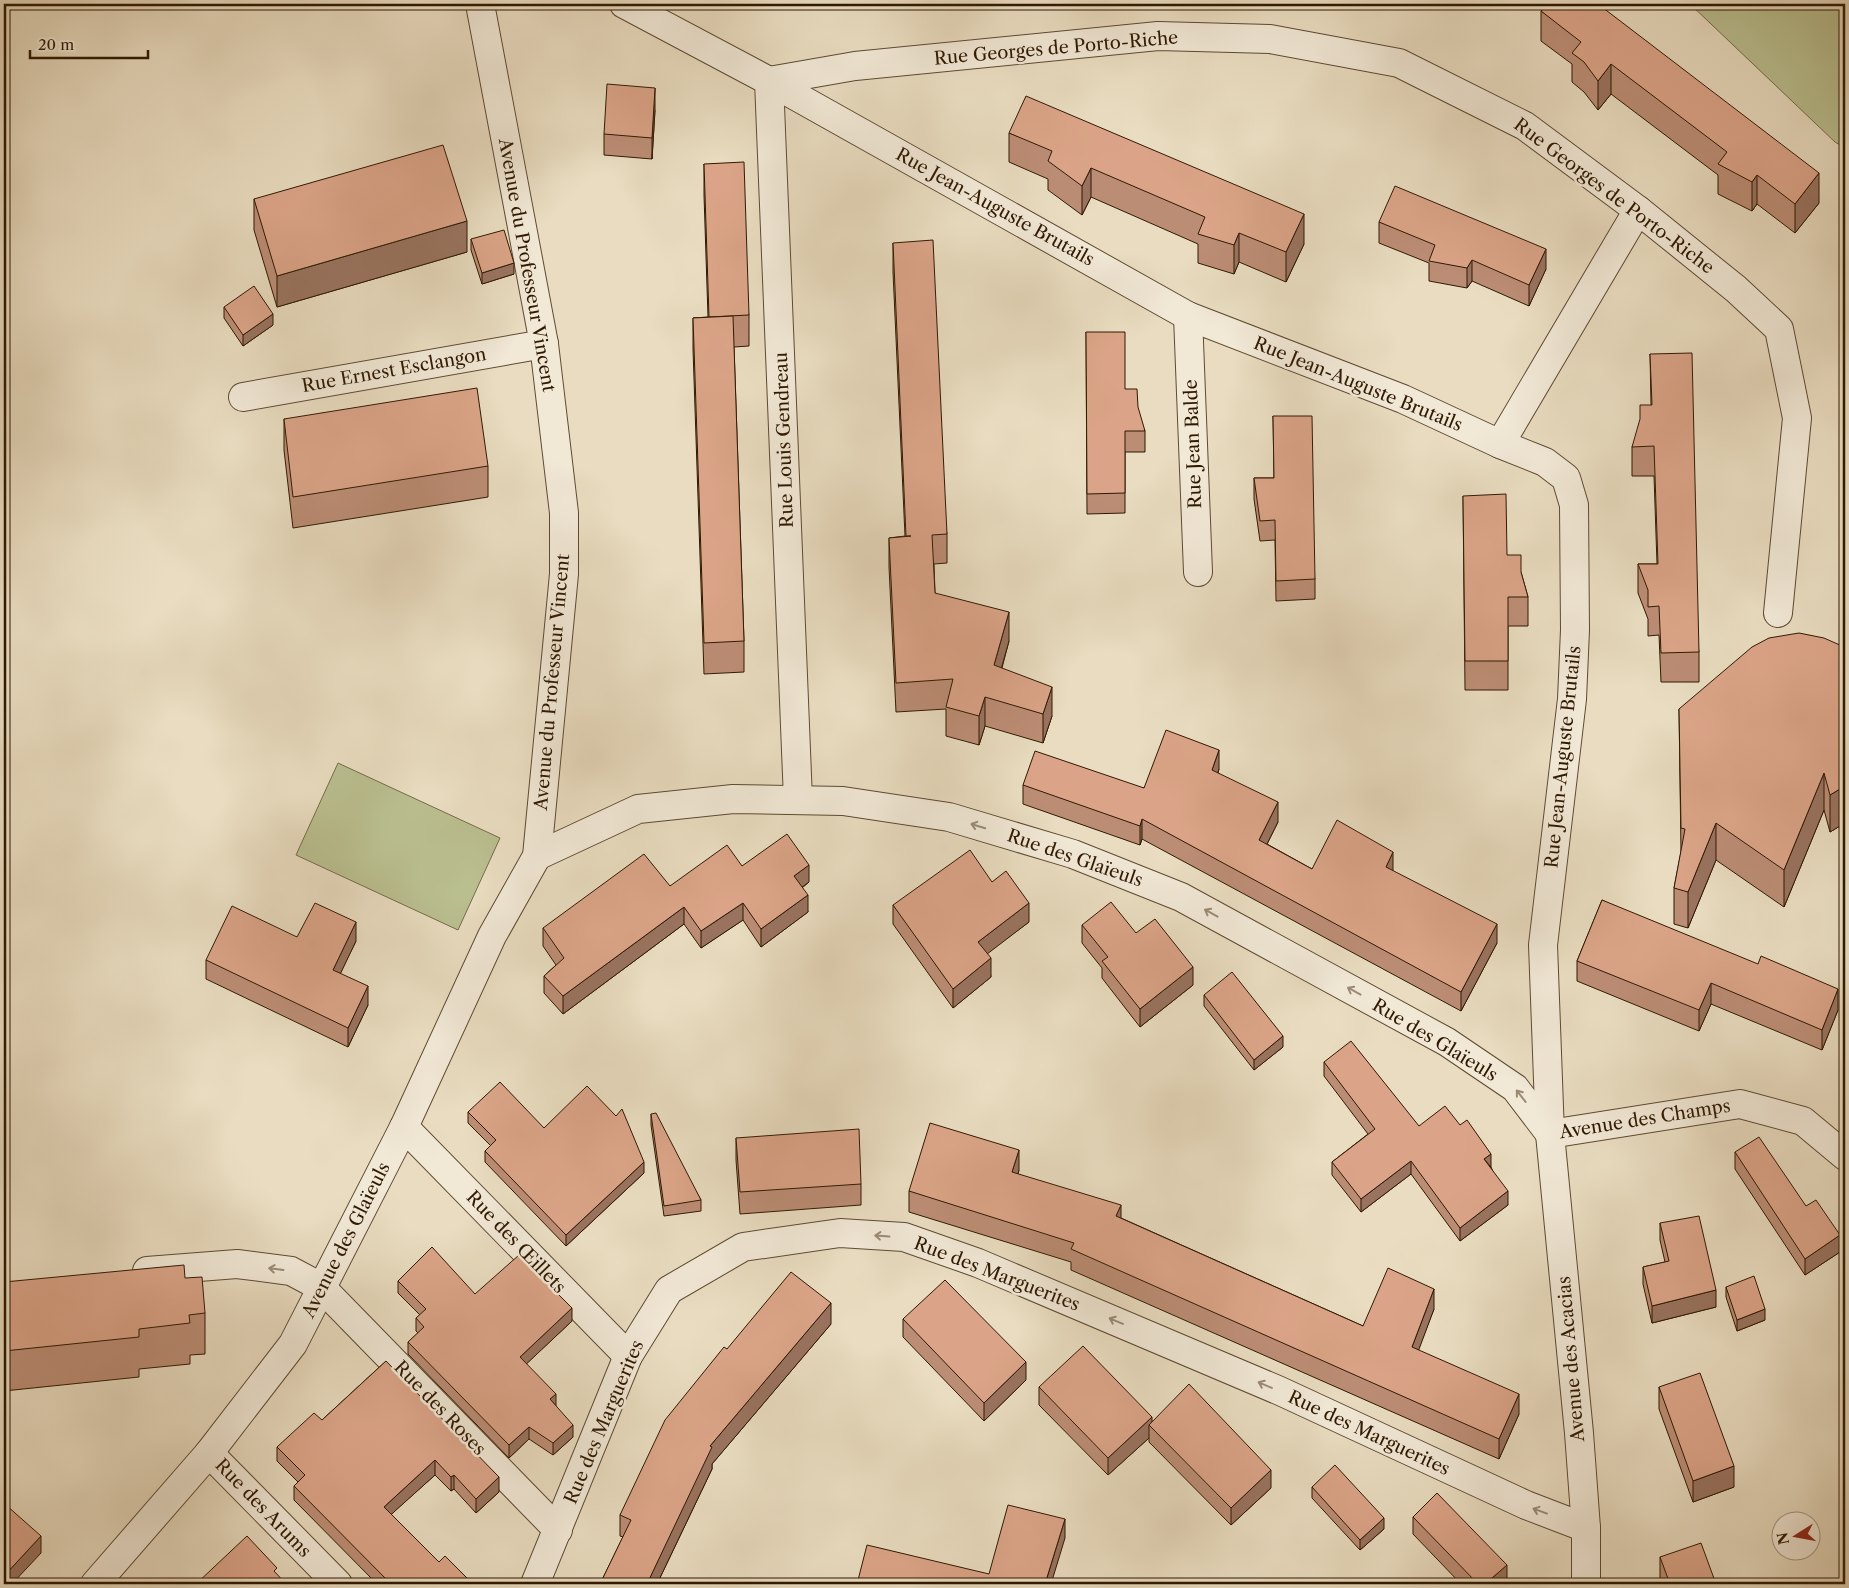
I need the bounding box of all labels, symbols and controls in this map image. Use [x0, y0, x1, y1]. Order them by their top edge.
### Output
street label: Rue Georges de Porto-Riche [933, 26, 1179, 70]
scale bar [30, 28, 148, 60]
text: 20 m [38, 35, 74, 54]
street label: Rue Georges de Porto-Riche [1509, 113, 1719, 279]
street label: Avenue du Professeur Vincent [494, 135, 560, 394]
street label: Rue Jean-Auguste Brutails [892, 143, 1098, 271]
street label: Rue Jean-Auguste Brutails [1250, 332, 1466, 436]
street label: Rue Ernest Esclangon [300, 343, 488, 397]
street label: Rue Louis Gendreau [770, 352, 798, 528]
street label: Rue Jean Balde [1180, 379, 1206, 509]
street label: Avenue du Professeur Vincent [530, 552, 574, 812]
street label: Rue Jean-Auguste Brutails [1540, 645, 1586, 869]
one-way arrow [970, 820, 986, 830]
street label: Rue des Glaïeuls [1004, 824, 1146, 892]
one-way arrow [1204, 908, 1219, 918]
one-way arrow [1347, 986, 1361, 996]
street label: Rue des Glaïeuls [1368, 994, 1502, 1086]
one-way arrow [1515, 1089, 1526, 1102]
street label: Avenue des Champs [1557, 1095, 1732, 1144]
street label: Avenue des Glaïeuls [297, 1159, 395, 1322]
street label: Rue des Œillets [462, 1186, 570, 1298]
one-way arrow [874, 1231, 890, 1240]
street label: Rue des Marguerites [911, 1232, 1083, 1316]
one-way arrow [268, 1264, 284, 1274]
street label: Avenue des Acacias [1553, 1275, 1589, 1444]
one-way arrow [1109, 1316, 1124, 1326]
street label: Rue des Marguerites [560, 1337, 648, 1507]
street label: Rue des Roses [389, 1356, 491, 1460]
one-way arrow [1258, 1380, 1273, 1390]
street label: Rue des Marguerites [1285, 1386, 1453, 1480]
street label: Rue des Arums [210, 1454, 316, 1562]
one-way arrow [1533, 1506, 1549, 1515]
north arrow [1772, 1510, 1822, 1560]
text: N [1773, 1531, 1793, 1546]

